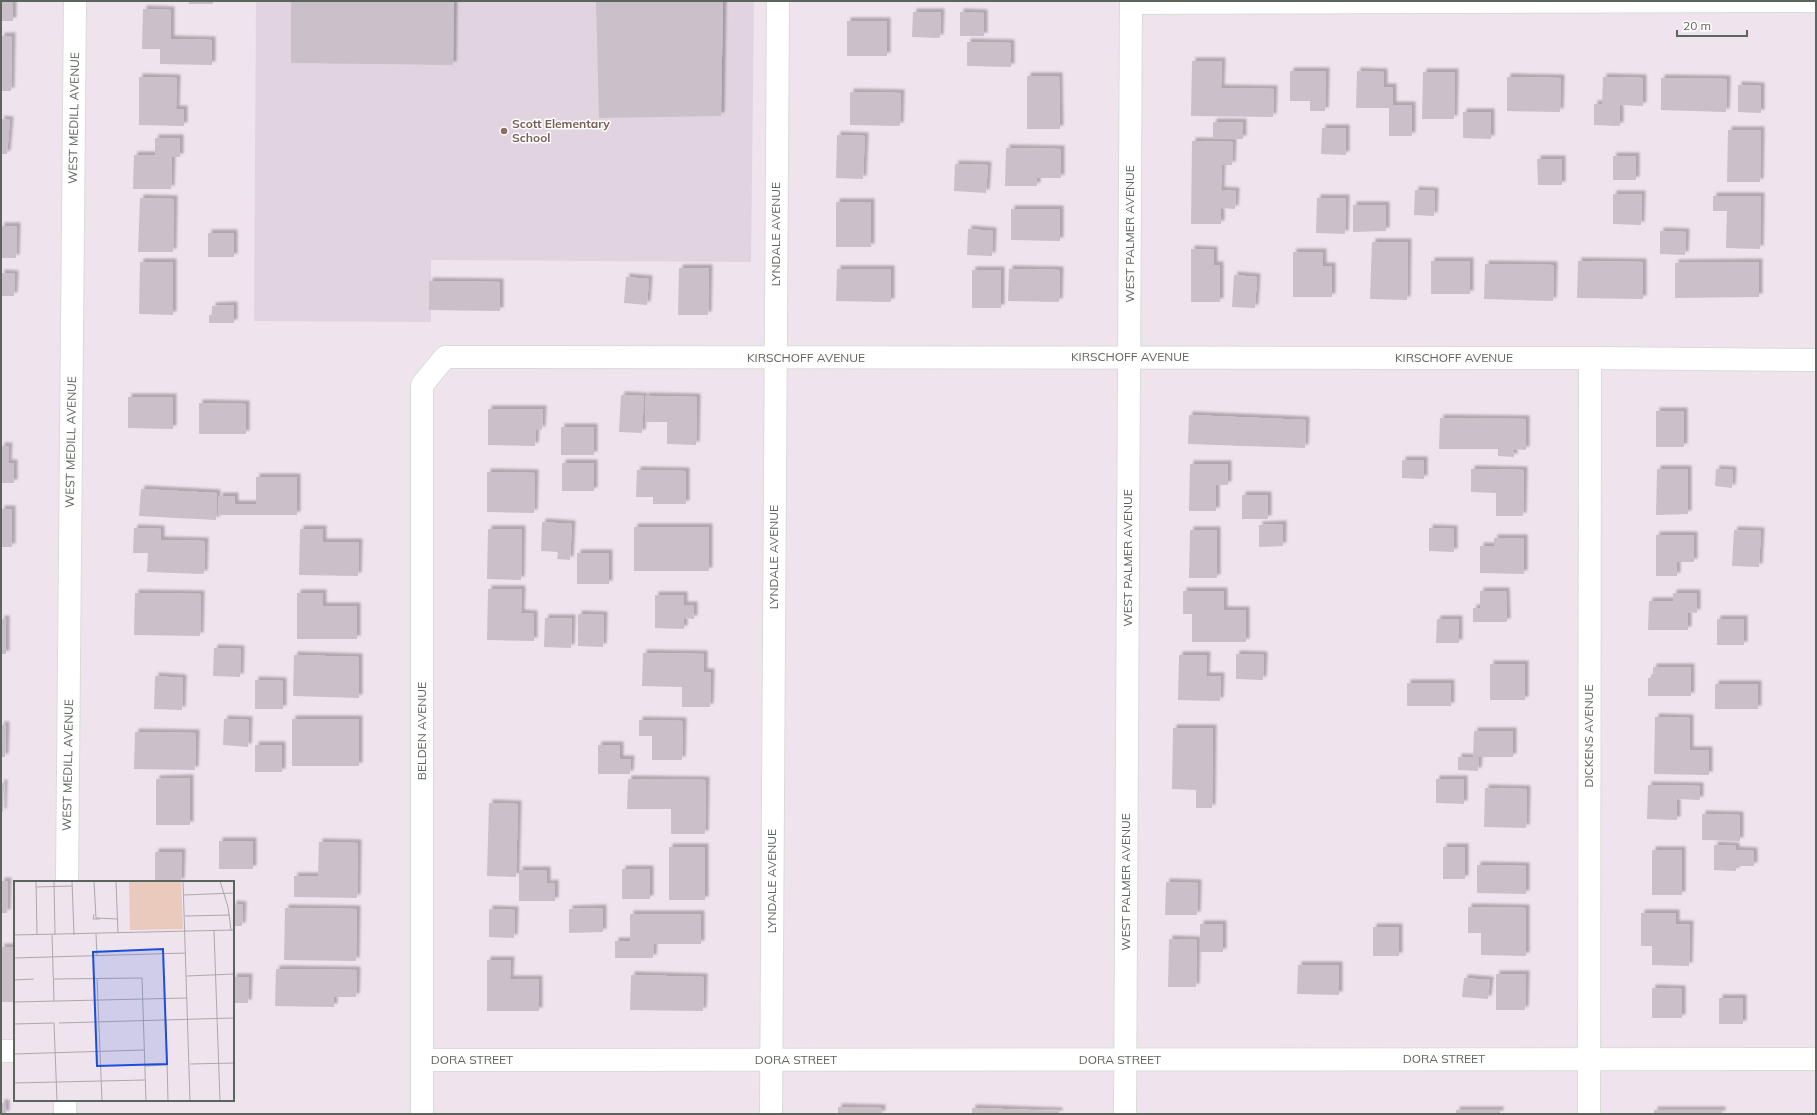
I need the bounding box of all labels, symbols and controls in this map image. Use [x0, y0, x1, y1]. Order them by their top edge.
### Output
scale bar [1677, 12, 1747, 38]
text: 20 m [1683, 18, 1711, 33]
street label: WEST MEDILL AVENUE [65, 52, 82, 184]
place label: Scott Elementary School [512, 116, 610, 145]
marker: Scott Elementary School [499, 126, 509, 136]
street label: WEST PALMER AVENUE [1122, 165, 1137, 303]
street label: LYNDALE AVENUE [768, 182, 783, 286]
street label: KIRSCHOFF AVENUE [1071, 349, 1189, 364]
street label: KIRSCHOFF AVENUE [747, 350, 865, 365]
street label: KIRSCHOFF AVENUE [1395, 350, 1513, 365]
street label: WEST MEDILL AVENUE [62, 376, 79, 508]
street label: WEST PALMER AVENUE [1120, 489, 1135, 627]
street label: LYNDALE AVENUE [766, 505, 781, 609]
street label: BELDEN AVENUE [414, 682, 429, 780]
street label: DICKENS AVENUE [1581, 685, 1596, 787]
street label: WEST MEDILL AVENUE [59, 699, 76, 831]
street label: WEST PALMER AVENUE [1118, 813, 1133, 951]
street label: LYNDALE AVENUE [764, 829, 779, 933]
inset map [14, 881, 234, 1101]
street label: DORA STREET [1403, 1051, 1486, 1066]
street label: DORA STREET [431, 1052, 514, 1067]
street label: DORA STREET [755, 1052, 838, 1067]
street label: DORA STREET [1079, 1052, 1162, 1067]

